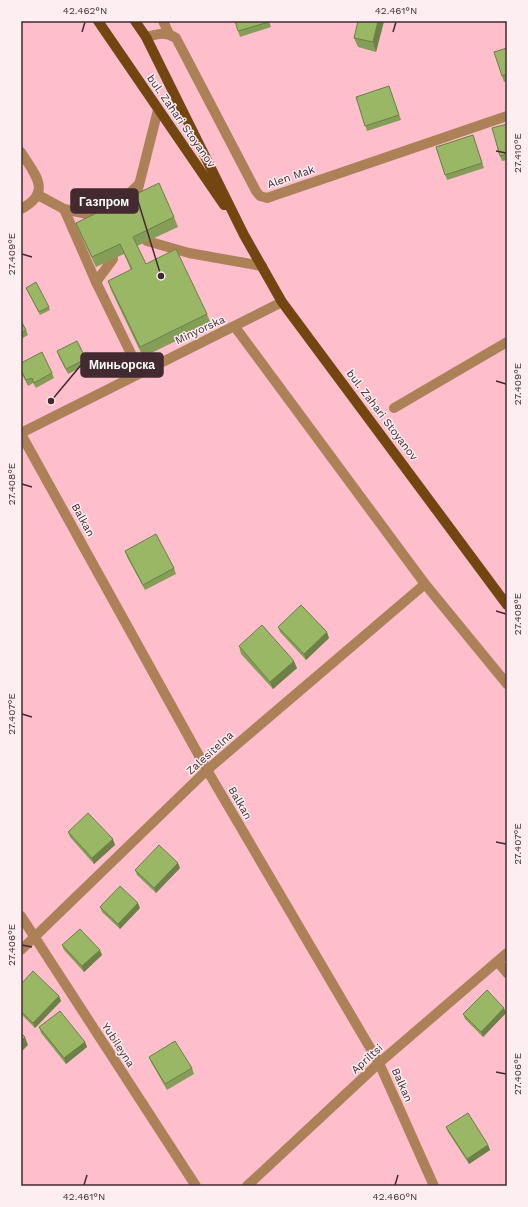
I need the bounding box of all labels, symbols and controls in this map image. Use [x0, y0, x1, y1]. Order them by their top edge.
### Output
text: 42.462°N [63, 5, 107, 16]
text: 42.461°N [375, 5, 417, 16]
street label: bul. Zahari Stoyanov [144, 72, 218, 170]
text: 27.410°E [512, 133, 523, 173]
street label: Alen Mak [266, 163, 316, 191]
callout: Газпром [71, 189, 138, 213]
text: Газпром [79, 195, 129, 209]
text: 27.409°E [6, 233, 17, 275]
street label: Minyorska [173, 313, 227, 347]
callout: Миньорска [81, 353, 163, 377]
text: Миньорска [89, 358, 155, 372]
text: 27.409°E [512, 363, 523, 405]
street label: bul. Zahari Stoyanov [344, 367, 420, 463]
text: 27.408°E [6, 463, 17, 505]
street label: Balkan [69, 501, 97, 539]
text: 27.408°E [512, 593, 523, 635]
text: 27.407°E [6, 693, 17, 735]
street label: Zalesitelna [184, 728, 236, 778]
street label: Balkan [225, 784, 255, 822]
text: 27.407°E [512, 823, 523, 865]
text: 27.406°E [6, 924, 17, 966]
street label: Yubileyna [99, 1020, 137, 1070]
street label: Apriltsi [349, 1041, 386, 1077]
text: 27.406°E [512, 1053, 523, 1095]
street label: Balkan [389, 1066, 415, 1104]
text: 42.461°N [63, 1191, 105, 1202]
text: 42.460°N [373, 1191, 417, 1202]

